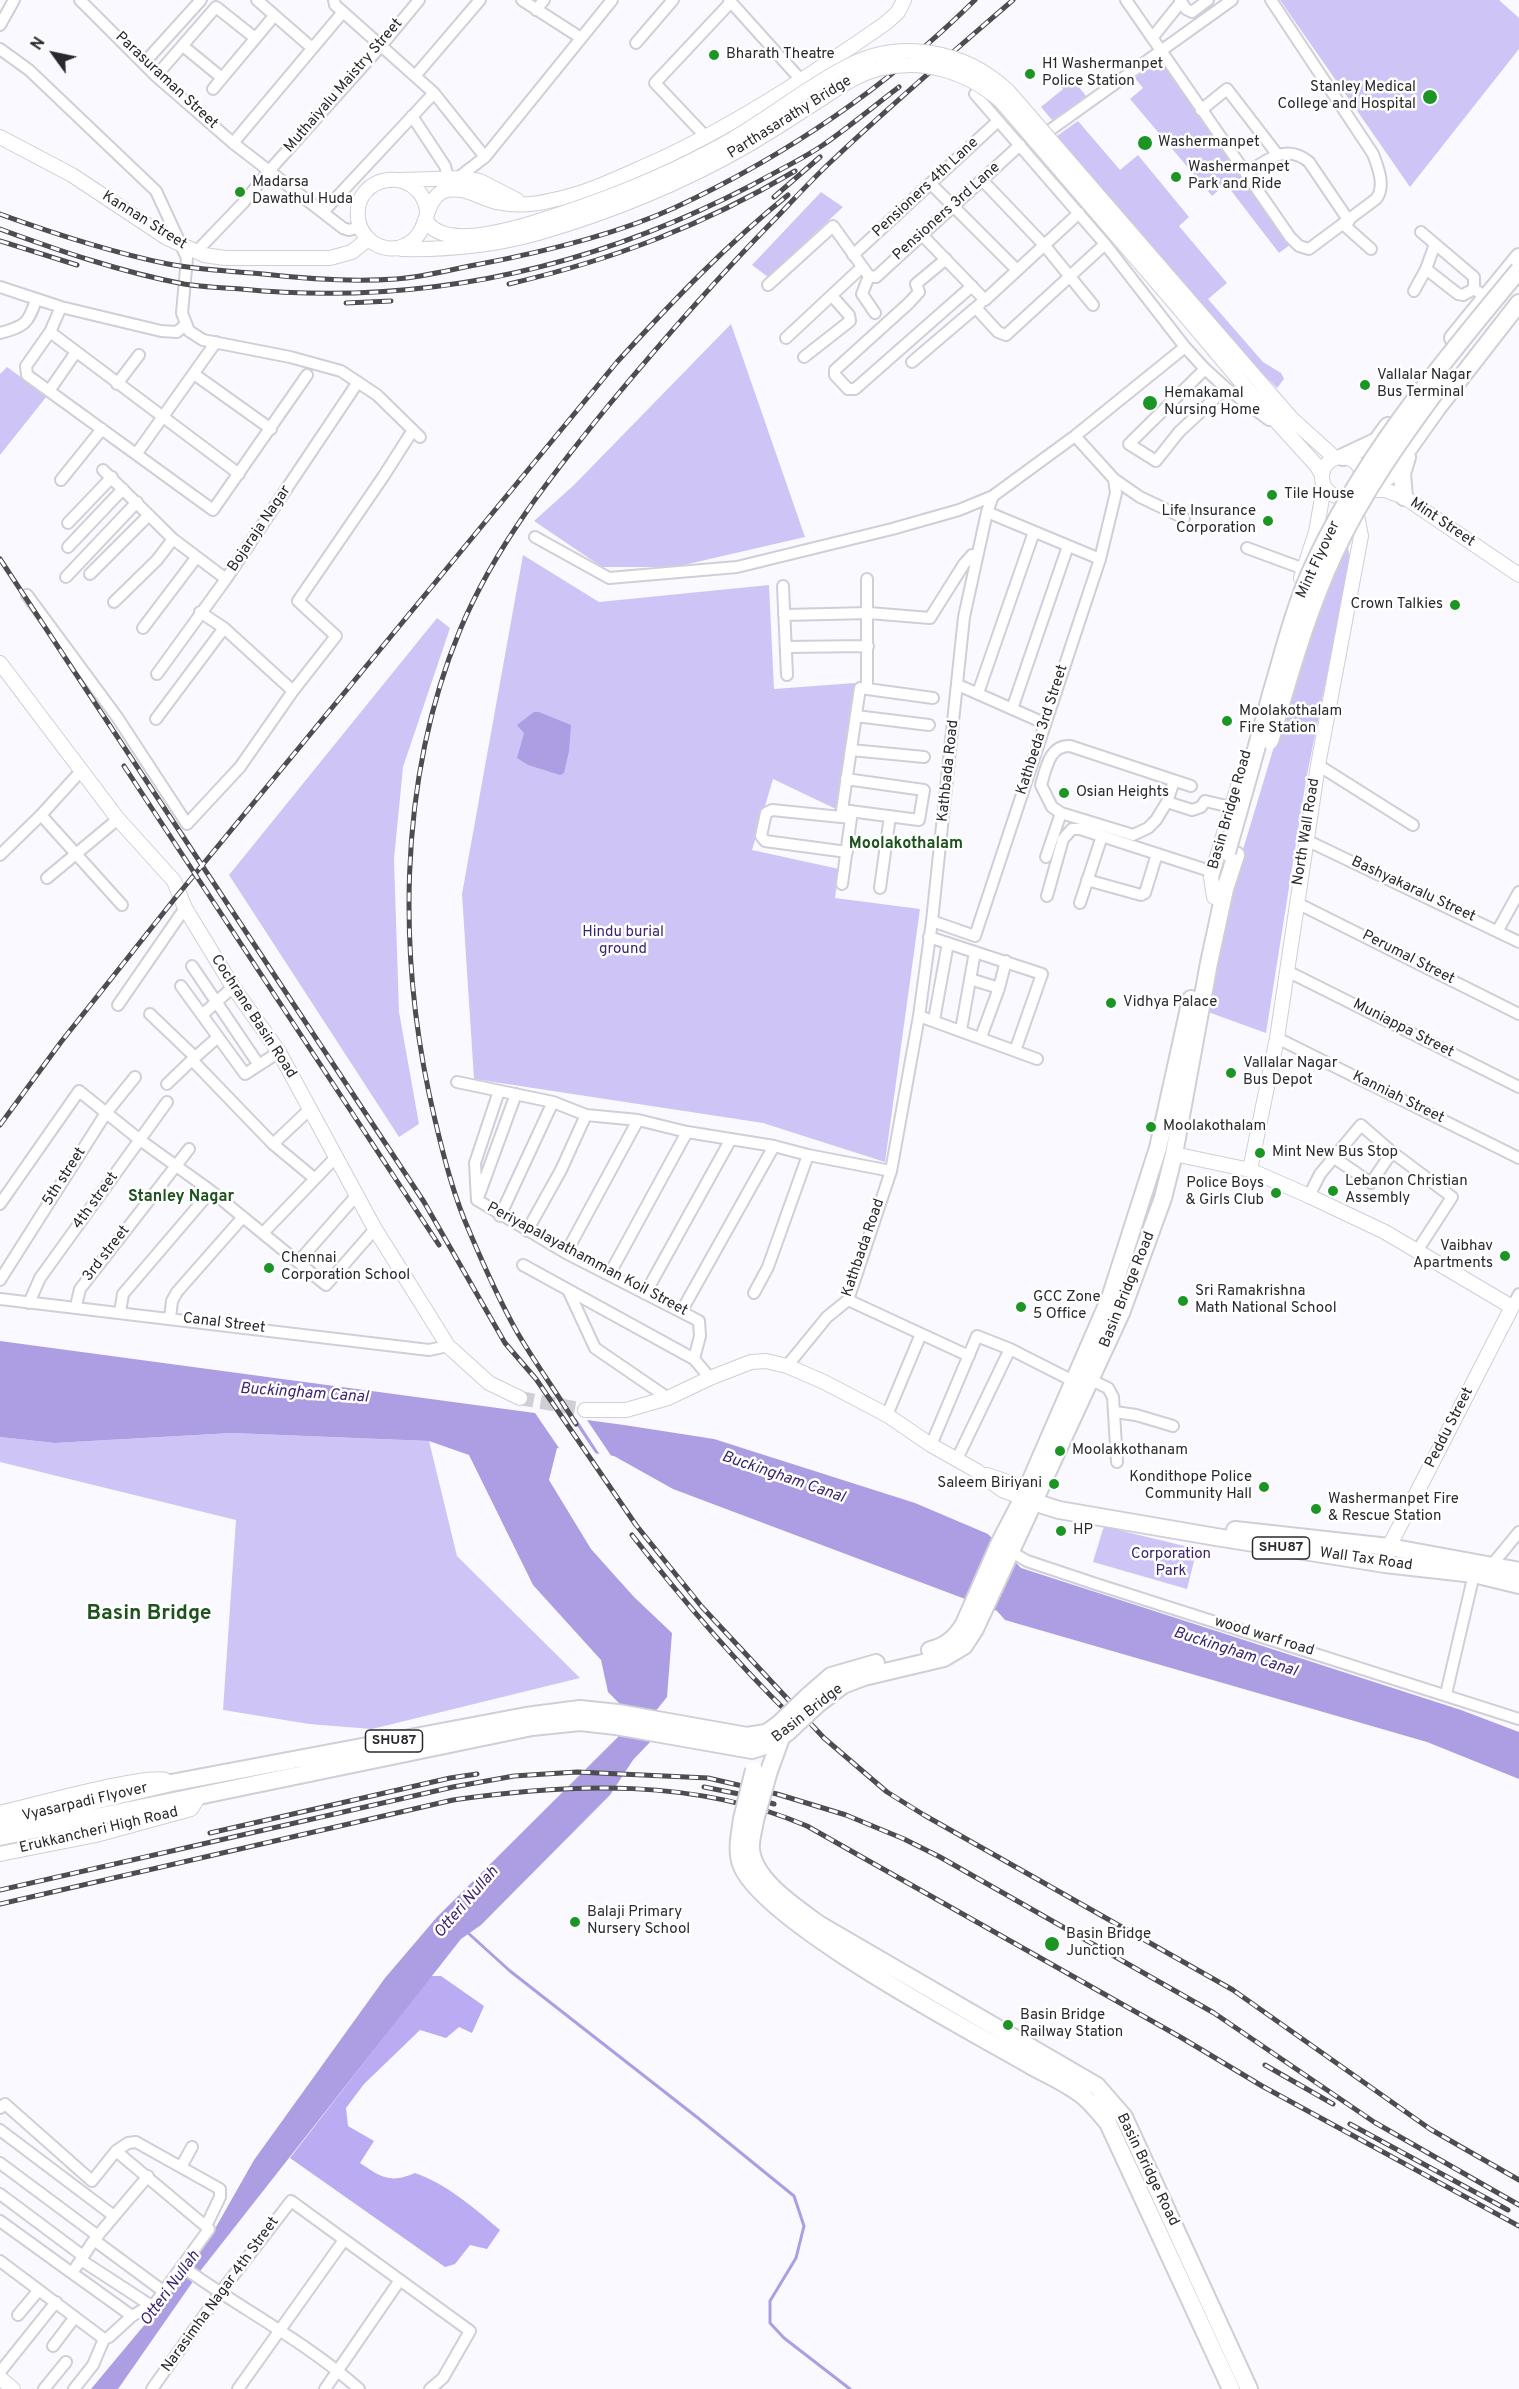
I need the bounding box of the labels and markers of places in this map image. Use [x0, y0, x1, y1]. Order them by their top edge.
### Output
place label: Bharath Theatre [726, 46, 835, 64]
marker: Bharath Theatre [707, 48, 721, 62]
place label: H1 Washermanpet Police Station [1042, 56, 1163, 91]
marker: H1 Washermanpet Police Station [1023, 67, 1037, 81]
place label: Stanley Medical College and Hospital [1278, 79, 1416, 114]
marker: Stanley Medical College and Hospital [1421, 88, 1439, 106]
marker: Washermanpet [1136, 134, 1154, 152]
place label: Washermanpet [1158, 134, 1260, 152]
place label: Washermanpet Park and Ride [1188, 159, 1290, 194]
marker: Washermanpet Park and Ride [1169, 170, 1183, 184]
place label: Madarsa Dawathul Huda [252, 174, 353, 209]
marker: Madarsa Dawathul Huda [233, 185, 247, 199]
place label: Vallalar Nagar Bus Terminal [1377, 367, 1471, 402]
marker: Vallalar Nagar Bus Terminal [1358, 378, 1372, 392]
place label: Hemakamal Nursing Home [1164, 385, 1260, 420]
marker: Hemakamal Nursing Home [1141, 394, 1159, 412]
place label: Tile House [1284, 486, 1354, 504]
marker: Tile House [1265, 488, 1279, 502]
place label: Life Insurance Corporation [1162, 503, 1256, 538]
marker: Life Insurance Corporation [1261, 514, 1275, 528]
place label: Crown Talkies [1351, 596, 1443, 614]
marker: Crown Talkies [1448, 598, 1462, 612]
place label: Moolakothalam Fire Station [1239, 703, 1342, 738]
marker: Moolakothalam Fire Station [1220, 714, 1234, 728]
place label: Osian Heights [1076, 784, 1169, 802]
marker: Osian Heights [1057, 786, 1071, 800]
place label: Vidhya Palace [1123, 994, 1217, 1012]
marker: Vidhya Palace [1104, 996, 1118, 1010]
place label: Vallalar Nagar Bus Depot [1243, 1055, 1337, 1090]
marker: Vallalar Nagar Bus Depot [1224, 1066, 1238, 1080]
place label: Moolakothalam [1163, 1118, 1266, 1136]
marker: Moolakothalam [1144, 1120, 1158, 1134]
place label: Mint New Bus Stop [1272, 1144, 1398, 1162]
marker: Mint New Bus Stop [1253, 1146, 1267, 1160]
place label: Lebanon Christian Assembly [1345, 1173, 1468, 1208]
place label: Police Boys & Girls Club [1185, 1175, 1264, 1210]
marker: Lebanon Christian Assembly [1326, 1184, 1340, 1198]
marker: Police Boys & Girls Club [1269, 1186, 1283, 1200]
place label: Vaibhav Apartments [1413, 1238, 1493, 1273]
marker: Vaibhav Apartments [1498, 1249, 1512, 1263]
place label: Chennai Corporation School [281, 1250, 410, 1285]
marker: Chennai Corporation School [262, 1261, 276, 1275]
place label: Sri Ramakrishna Math National School [1195, 1283, 1337, 1318]
place label: GCC Zone 5 Office [1033, 1289, 1101, 1324]
marker: Sri Ramakrishna Math National School [1176, 1294, 1190, 1308]
marker: GCC Zone 5 Office [1014, 1300, 1028, 1314]
place label: Moolakkothanam [1072, 1442, 1188, 1460]
marker: Moolakkothanam [1053, 1444, 1067, 1458]
place label: Kondithope Police Community Hall [1129, 1469, 1252, 1504]
place label: Saleem Biriyani [937, 1475, 1042, 1493]
marker: Saleem Biriyani [1047, 1477, 1061, 1491]
marker: Kondithope Police Community Hall [1257, 1480, 1271, 1494]
place label: Washermanpet Fire & Rescue Station [1328, 1491, 1459, 1526]
marker: Washermanpet Fire & Rescue Station [1309, 1502, 1323, 1516]
place label: HP [1073, 1522, 1093, 1540]
marker: HP [1054, 1524, 1068, 1538]
place label: Balaji Primary Nursery School [587, 1904, 690, 1939]
marker: Balaji Primary Nursery School [568, 1915, 582, 1929]
place label: Basin Bridge Junction [1066, 1926, 1151, 1961]
marker: Basin Bridge Junction [1043, 1935, 1061, 1953]
place label: Basin Bridge Railway Station [1020, 2007, 1123, 2042]
marker: Basin Bridge Railway Station [1001, 2018, 1015, 2032]

